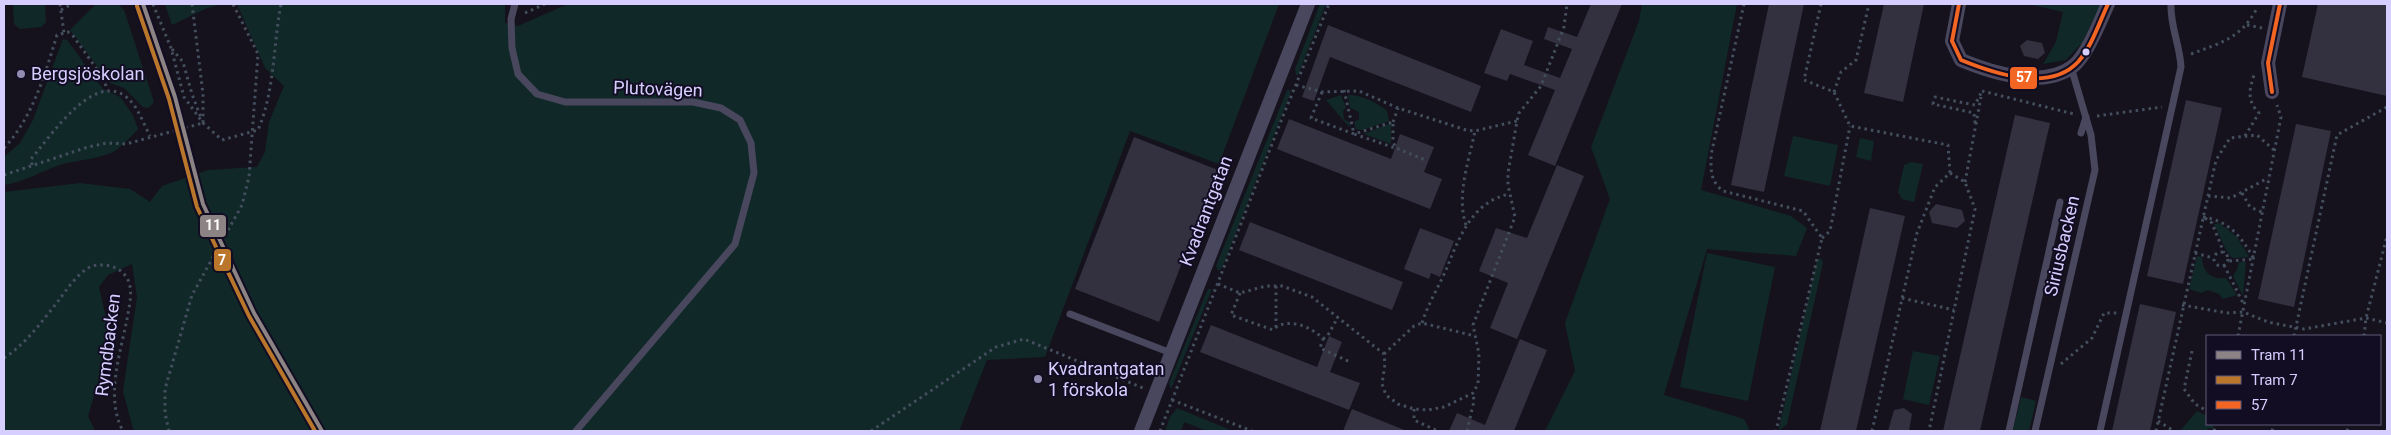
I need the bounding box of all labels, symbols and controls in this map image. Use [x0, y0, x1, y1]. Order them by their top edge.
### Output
unlabelled marker [2081, 47, 2091, 57]
place label: Bergsjöskolan [31, 63, 144, 84]
line badge: 57 [2009, 66, 2038, 90]
marker: Bergsjöskolan [15, 68, 27, 80]
text: 57 [2016, 69, 2032, 85]
street label: Plutovägen [613, 76, 703, 101]
street label: Kvadrantgatan [1175, 153, 1236, 269]
street label: Siriusbacken [2040, 194, 2083, 298]
line badge: 11 [199, 214, 227, 238]
text: 11 [205, 217, 221, 233]
line badge: 7 [213, 248, 232, 272]
text: 7 [218, 252, 226, 268]
street label: Rymdbacken [91, 292, 124, 397]
legend [2206, 335, 2381, 425]
text: Tram 11 [2251, 346, 2306, 364]
place label: Kvadrantgatan 1 förskola [1048, 358, 1164, 400]
text: Tram 7 [2251, 371, 2298, 389]
marker: Kvadrantgatan 1 förskola [1032, 373, 1044, 385]
text: 57 [2251, 396, 2268, 414]

